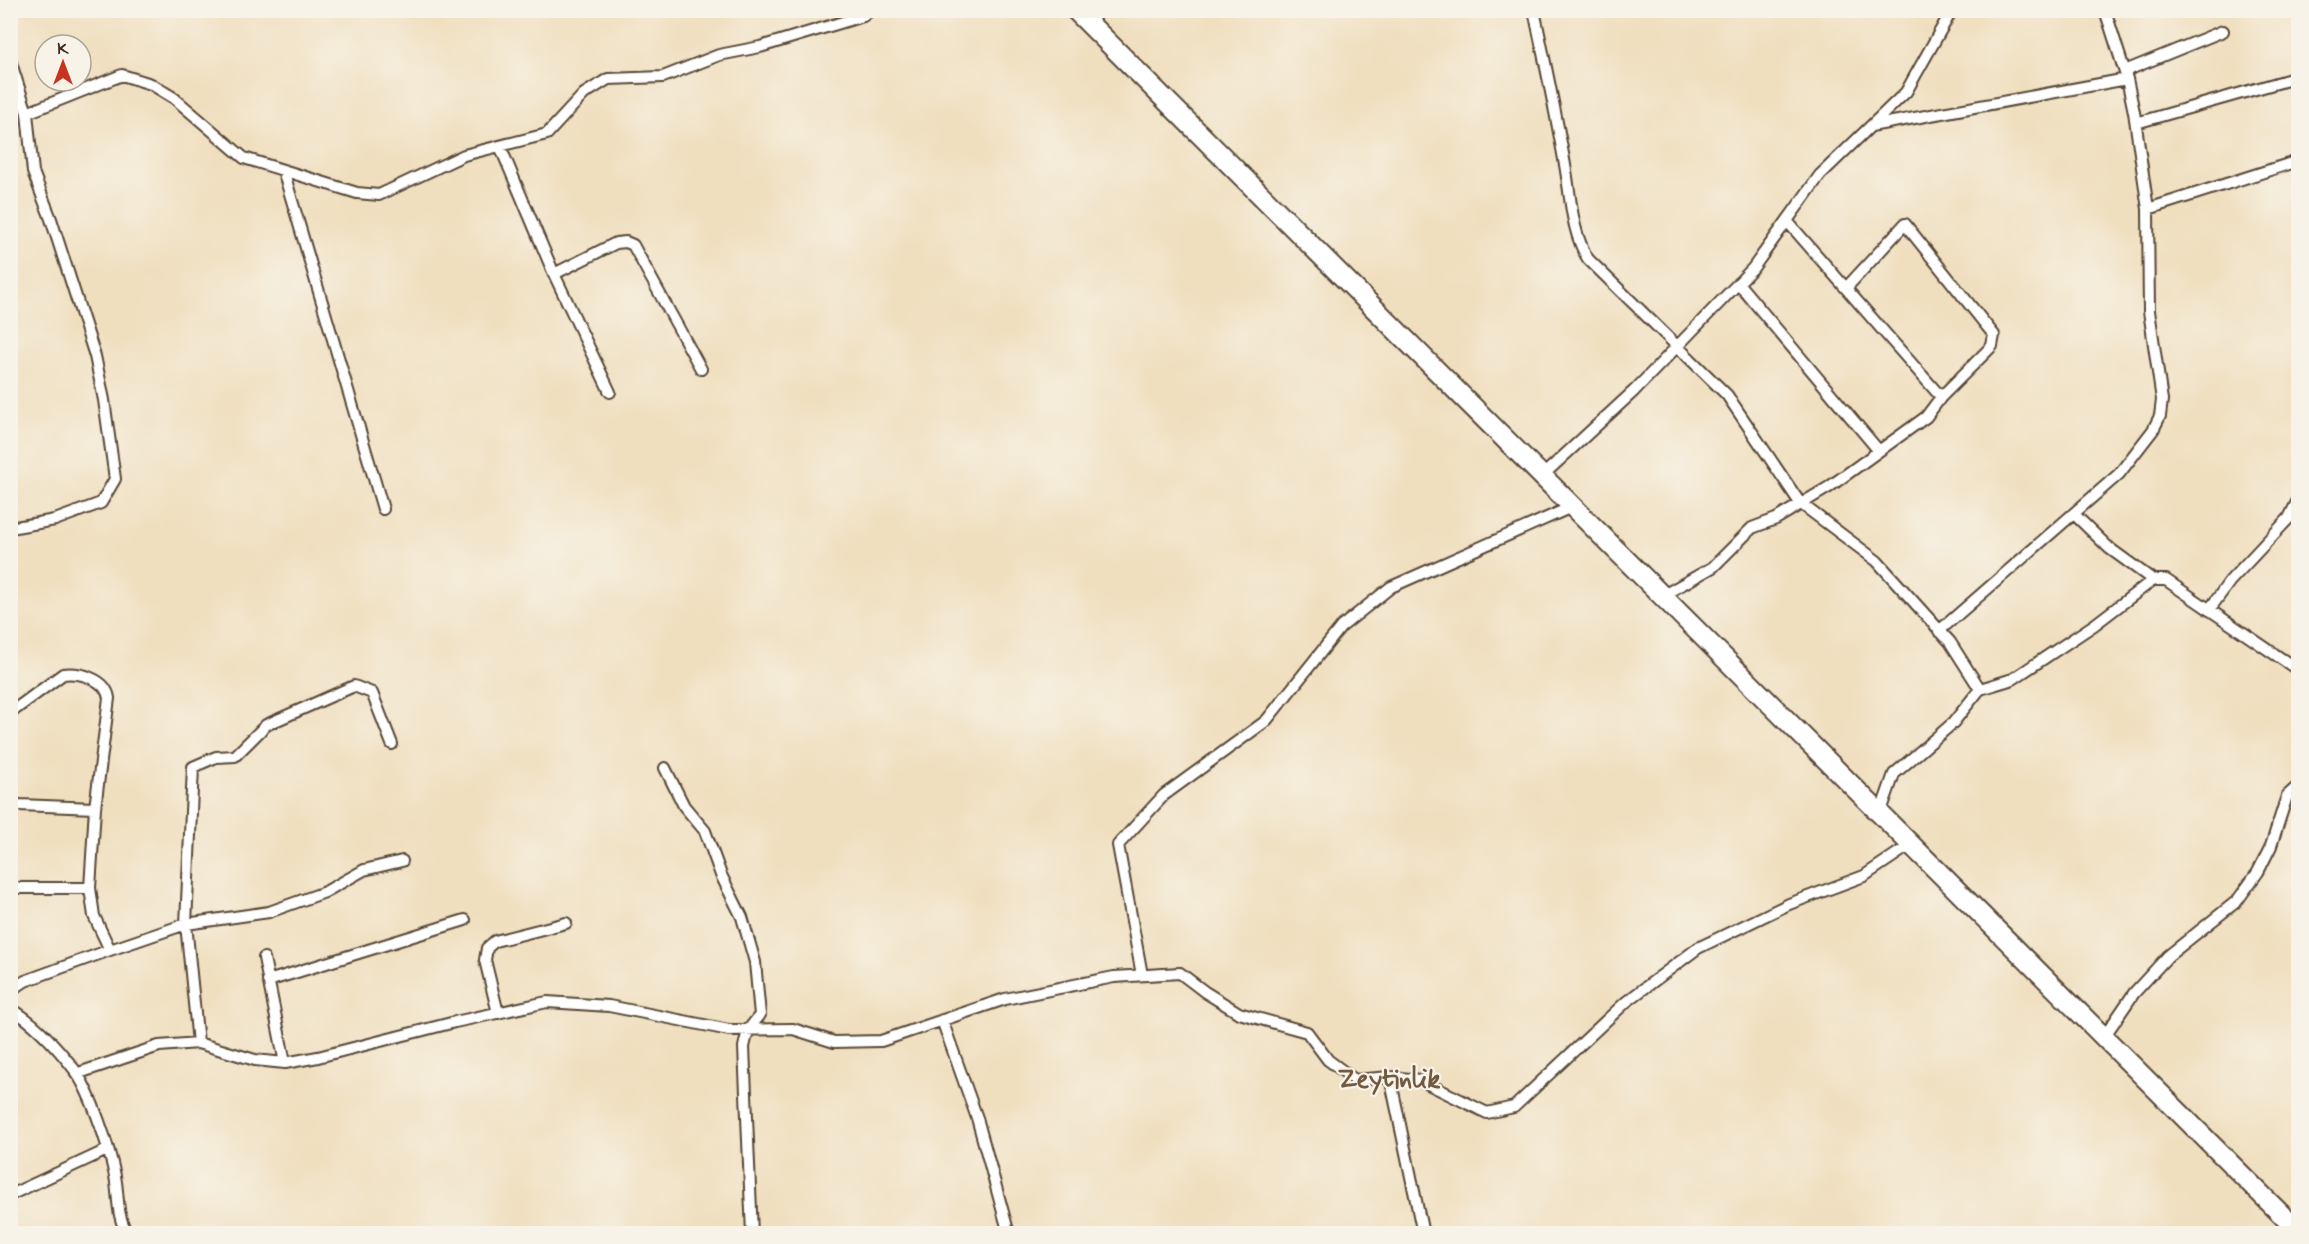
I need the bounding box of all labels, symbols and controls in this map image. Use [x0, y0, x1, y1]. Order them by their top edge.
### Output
north arrow [33, 33, 93, 93]
text: K [57, 39, 69, 60]
district label: Zeytinlik [1338, 1063, 1440, 1097]

